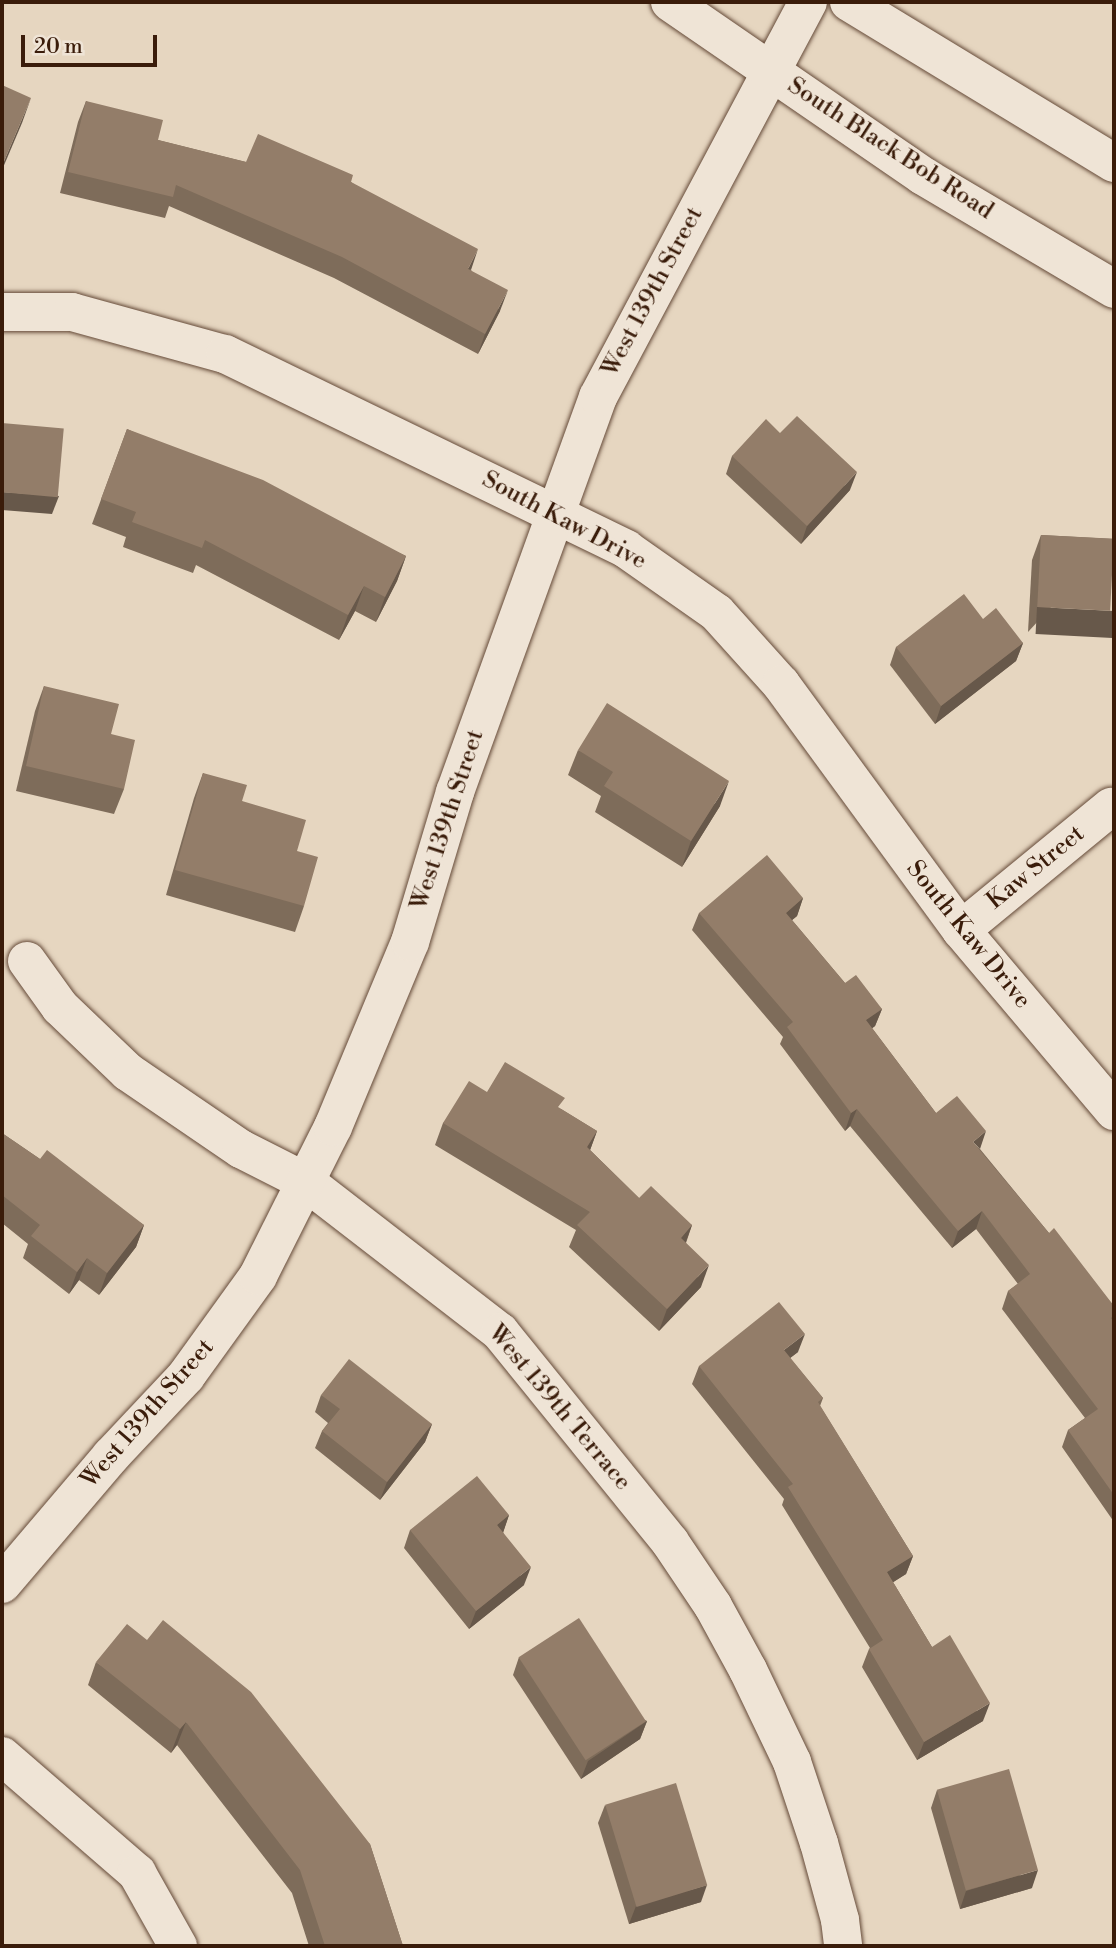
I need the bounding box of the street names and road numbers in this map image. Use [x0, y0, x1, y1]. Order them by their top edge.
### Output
street label: South Black Bob Road [782, 72, 998, 226]
street label: West 139th Street [596, 202, 710, 382]
street label: South Kaw Drive [477, 466, 651, 576]
street label: West 139th Street [405, 726, 491, 914]
street label: Kaw Street [981, 820, 1091, 916]
street label: South Kaw Drive [900, 855, 1036, 1015]
street label: West 139th Terrace [481, 1319, 637, 1497]
street label: West 139th Street [76, 1334, 220, 1494]

